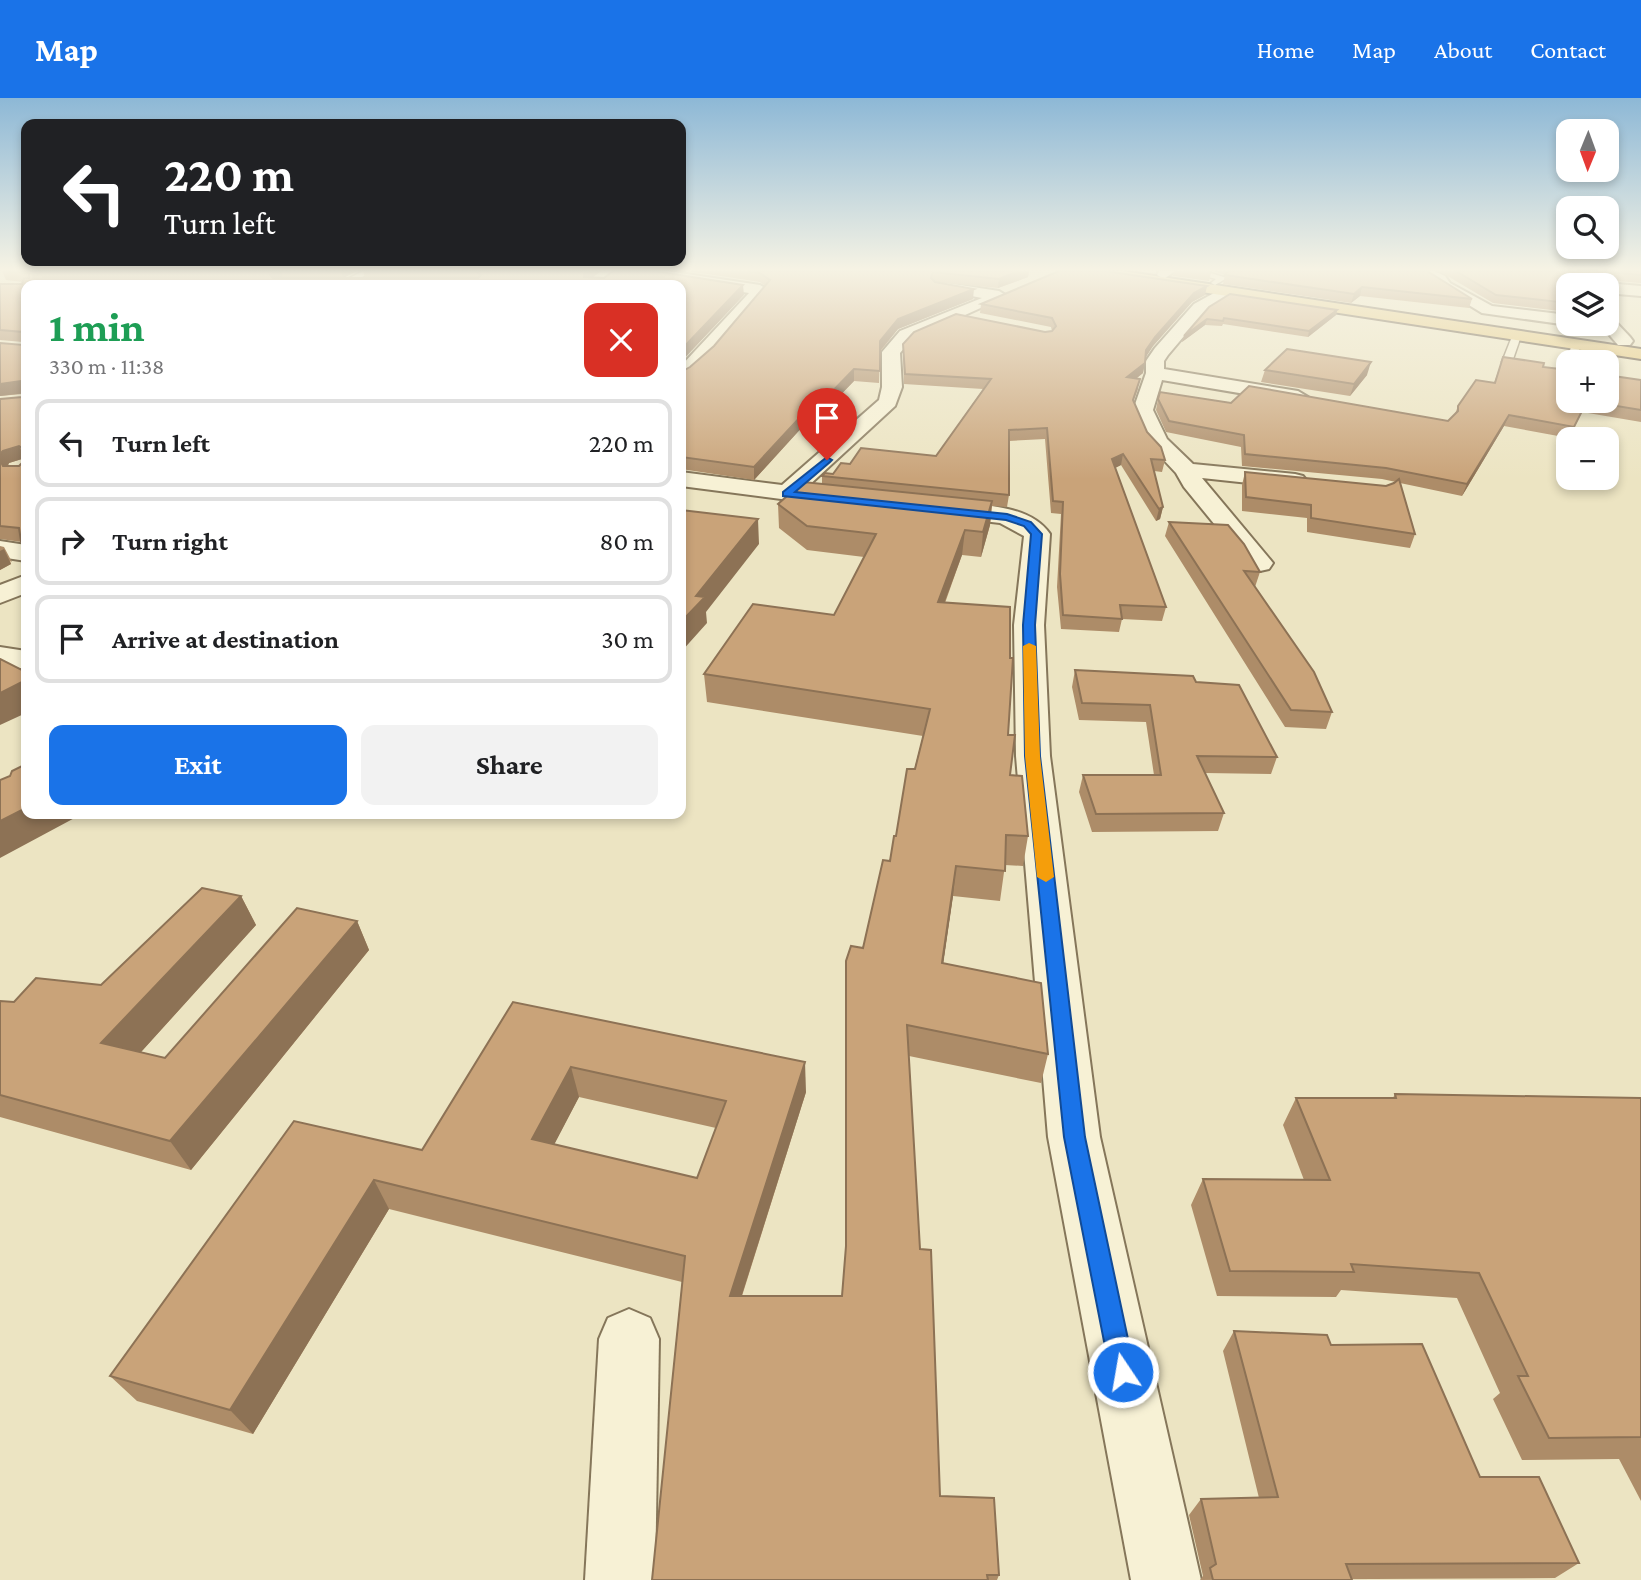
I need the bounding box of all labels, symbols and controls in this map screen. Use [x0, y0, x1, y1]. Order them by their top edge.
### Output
text: Map [35, 31, 98, 68]
text: Home [1257, 36, 1314, 63]
text: Map [1352, 36, 1396, 63]
text: About [1434, 36, 1492, 63]
text: Contact [1530, 36, 1606, 63]
north arrow [1556, 119, 1619, 182]
map controls [1556, 119, 1619, 490]
icon: left [49, 147, 140, 238]
text: 220 m [164, 147, 294, 202]
button: search [1556, 196, 1619, 259]
text: Turn left [164, 205, 275, 241]
button: layers [1556, 273, 1619, 336]
text: 1 min [49, 303, 145, 350]
button: close [584, 303, 658, 377]
button: + [1556, 350, 1619, 413]
text: 330 m · 11:38 [49, 353, 165, 379]
pin [797, 388, 857, 460]
icon: arrive [808, 399, 846, 437]
icon: left [53, 424, 91, 462]
button: − [1556, 427, 1619, 490]
text: Turn left [112, 429, 210, 458]
text: 220 m [589, 429, 654, 458]
icon: right [53, 522, 91, 560]
text: Turn right [112, 527, 228, 556]
text: 80 m [600, 527, 654, 556]
icon: arrive [53, 620, 91, 658]
text: Arrive at destination [112, 625, 339, 654]
text: 30 m [601, 625, 654, 654]
button: Exit [49, 725, 347, 805]
button: Share [361, 725, 658, 805]
position arrow [1086, 1335, 1160, 1409]

